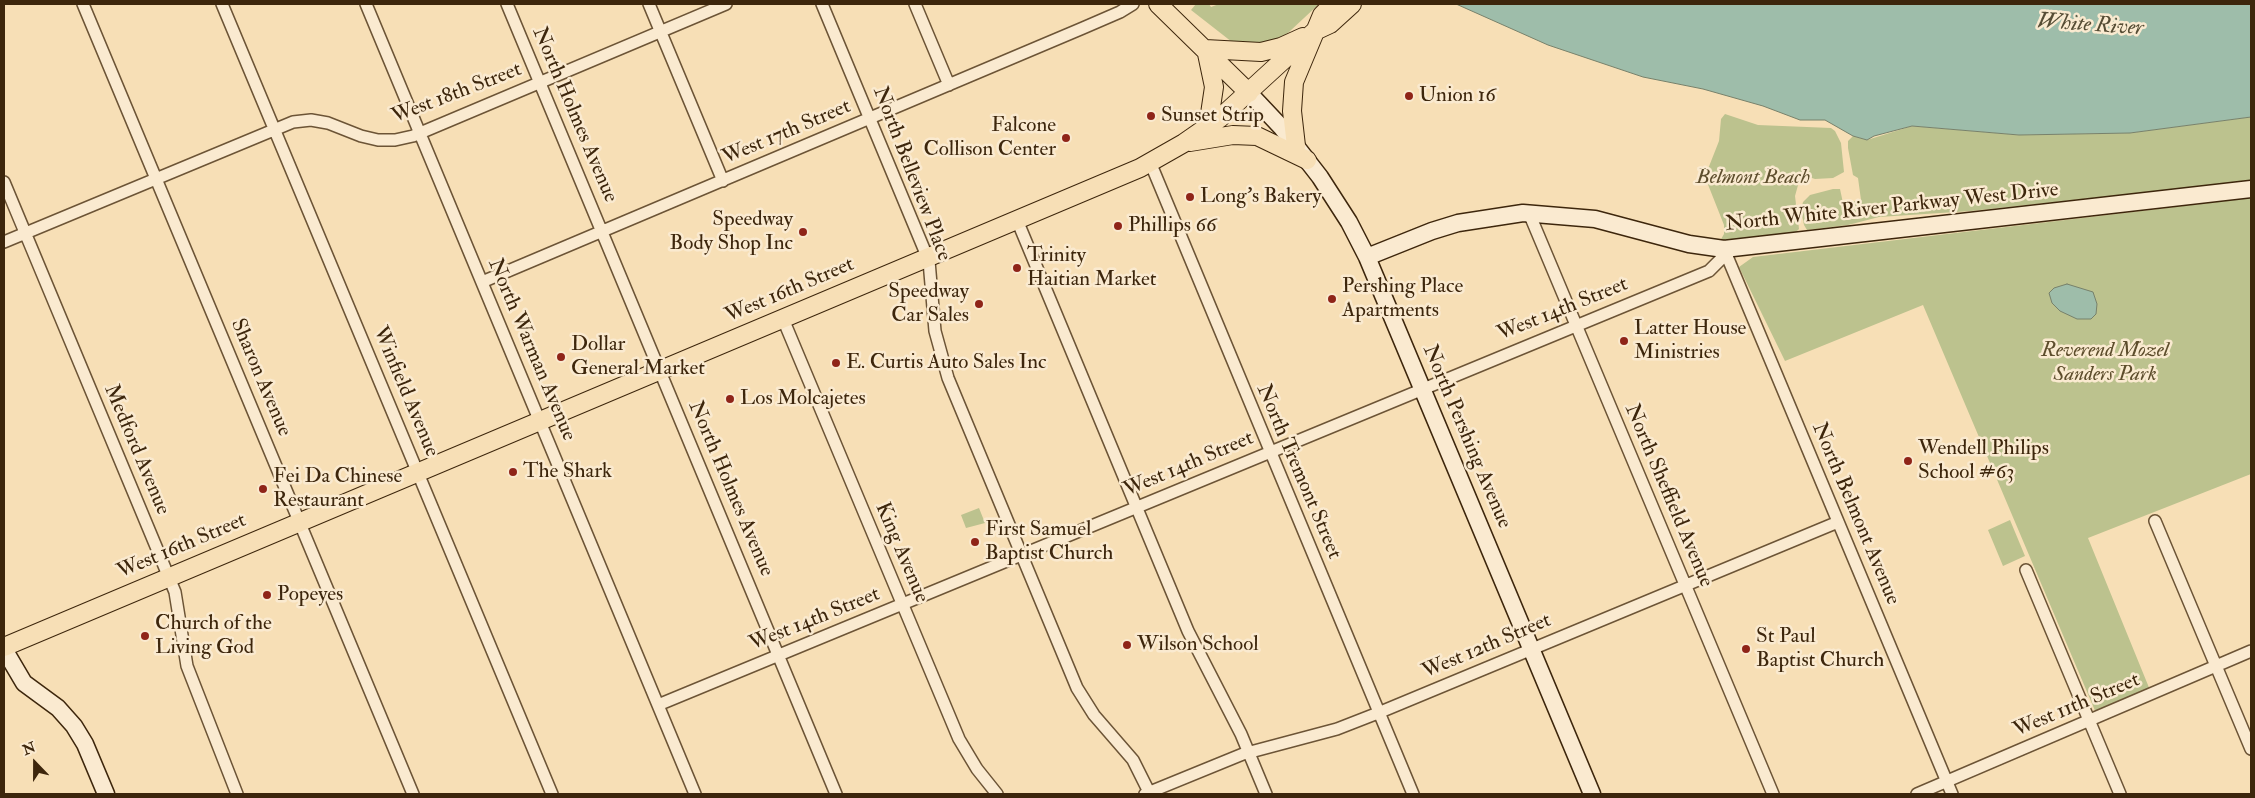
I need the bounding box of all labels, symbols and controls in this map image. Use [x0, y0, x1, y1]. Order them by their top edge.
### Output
water label: White River [2036, 9, 2144, 43]
street label: North Holmes Avenue [526, 23, 622, 207]
street label: West 18th Street [389, 58, 525, 130]
street label: North Belleview Place [866, 83, 956, 265]
place label: Union 16 [1419, 83, 1496, 109]
marker: Union 16 [1403, 90, 1415, 102]
street label: West 17th Street [719, 95, 855, 171]
place label: Sunset Strip [1161, 103, 1264, 129]
marker: Sunset Strip [1145, 110, 1157, 122]
place label: Falcone Collison Center [923, 113, 1056, 163]
marker: Falcone Collison Center [1060, 132, 1072, 144]
park label: Belmont Beach [1696, 165, 1810, 191]
street label: North White River Parkway West Drive [1724, 178, 2060, 238]
place label: Long's Bakery [1200, 184, 1321, 210]
marker: Long's Bakery [1184, 191, 1196, 203]
place label: Speedway Body Shop Inc [670, 207, 793, 257]
place label: Phillips 66 [1128, 213, 1217, 239]
marker: Phillips 66 [1112, 220, 1124, 232]
marker: Speedway Body Shop Inc [797, 226, 809, 238]
place label: Trinity Haitian Market [1027, 243, 1156, 293]
street label: West 16th Street [722, 253, 858, 329]
street label: North Warman Avenue [481, 255, 581, 445]
marker: Trinity Haitian Market [1011, 262, 1023, 274]
street label: West 14th Street [1494, 272, 1632, 348]
place label: Pershing Place Apartments [1342, 274, 1463, 324]
place label: Speedway Car Sales [888, 279, 969, 329]
marker: Pershing Place Apartments [1326, 293, 1338, 305]
marker: Speedway Car Sales [973, 298, 985, 310]
street label: Sharon Avenue [224, 315, 296, 441]
place label: Latter House Ministries [1634, 316, 1746, 366]
street label: Winfield Avenue [366, 323, 444, 461]
place label: Dollar General Market [571, 332, 705, 382]
marker: Latter House Ministries [1618, 335, 1630, 347]
park label: Reverend Mozel Sanders Park [2041, 338, 2169, 388]
street label: North Pershing Avenue [1416, 341, 1516, 533]
place label: E. Curtis Auto Sales Inc [846, 350, 1047, 376]
marker: Dollar General Market [555, 351, 567, 363]
marker: E. Curtis Auto Sales Inc [830, 357, 842, 369]
street label: Medford Avenue [97, 381, 175, 519]
street label: North Tremont Street [1250, 381, 1346, 563]
place label: Los Molcajetes [740, 386, 866, 412]
marker: Los Molcajetes [724, 393, 736, 405]
street label: North Holmes Avenue [682, 397, 778, 581]
street label: North Sheffield Avenue [1618, 401, 1718, 591]
street label: North Belmont Avenue [1805, 419, 1905, 609]
street label: West 14th Street [1120, 426, 1258, 504]
place label: Wendell Philips School #63 [1918, 436, 2049, 486]
marker: Wendell Philips School #63 [1902, 455, 1914, 467]
place label: The Shark [523, 459, 612, 485]
place label: Fei Da Chinese Restaurant [273, 464, 402, 514]
marker: The Shark [507, 466, 519, 478]
marker: Fei Da Chinese Restaurant [257, 483, 269, 495]
street label: King Avenue [869, 499, 933, 607]
street label: West 16th Street [114, 509, 250, 585]
place label: First Samuel Baptist Church [985, 517, 1113, 567]
marker: First Samuel Baptist Church [969, 536, 981, 548]
place label: Popeyes [277, 582, 343, 608]
street label: West 14th Street [746, 582, 884, 658]
marker: Popeyes [261, 589, 273, 601]
street label: West 12th Street [1419, 609, 1555, 685]
place label: Church of the Living God [155, 611, 272, 661]
place label: St Paul Baptist Church [1756, 624, 1884, 674]
marker: Church of the Living God [139, 630, 151, 642]
place label: Wilson School [1137, 632, 1259, 658]
marker: Wilson School [1121, 639, 1133, 651]
marker: St Paul Baptist Church [1740, 643, 1752, 655]
street label: West 11th Street [2010, 668, 2144, 744]
north arrow [10, 738, 60, 788]
text: N [20, 738, 38, 759]

